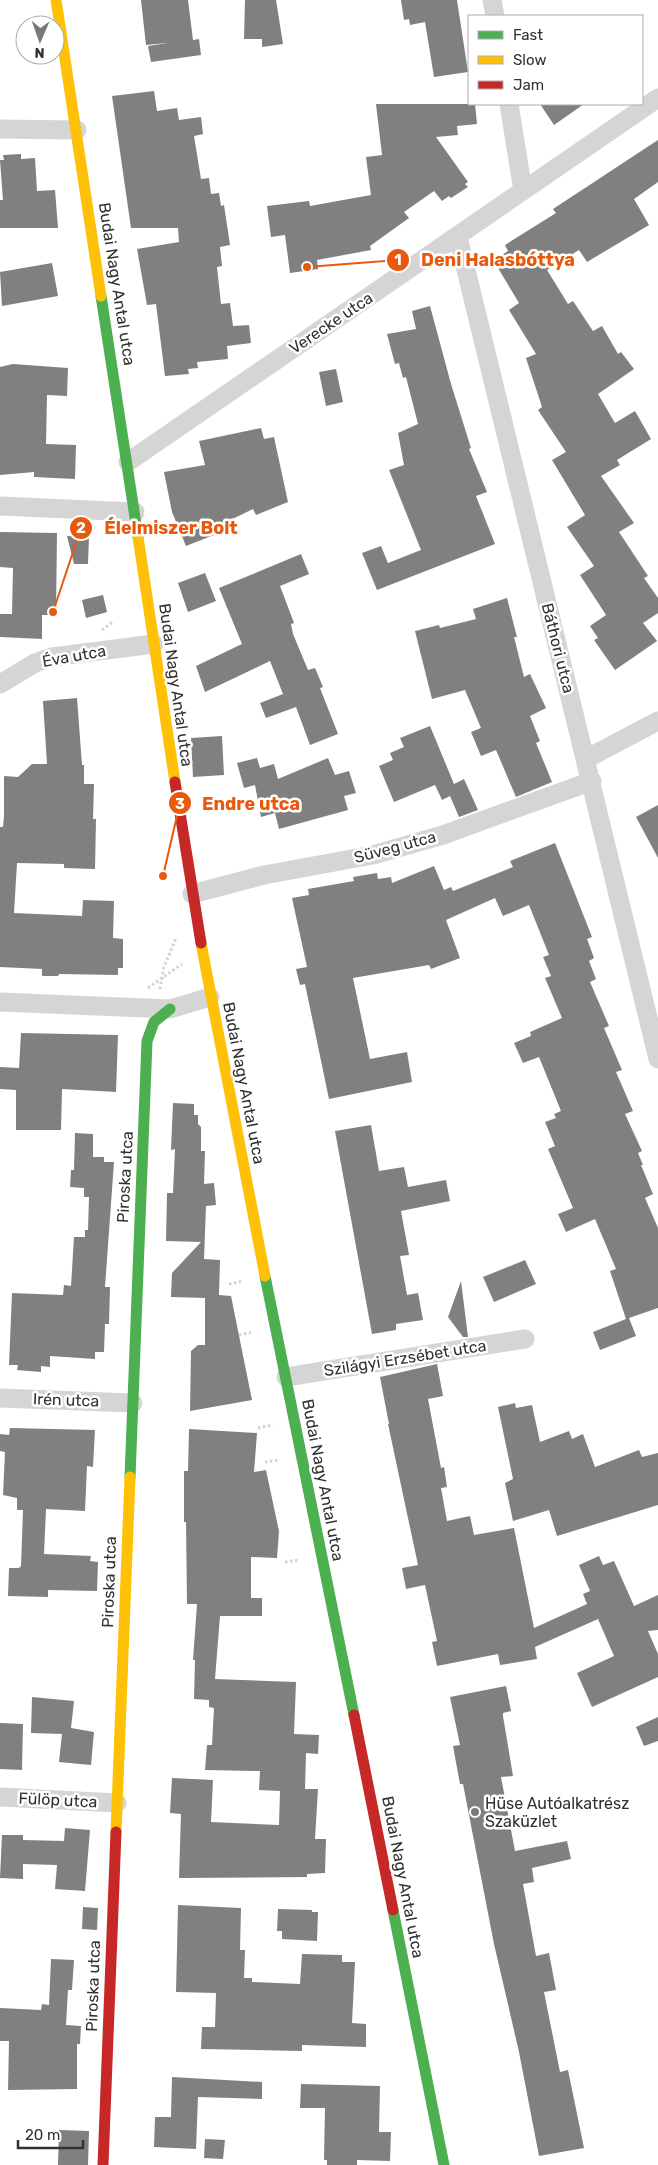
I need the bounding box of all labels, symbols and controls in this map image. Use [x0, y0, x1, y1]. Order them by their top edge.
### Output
north arrow [15, 15, 65, 65]
legend [468, 15, 643, 105]
text: Fast [513, 26, 543, 44]
text: N [34, 44, 45, 61]
text: Slow [513, 51, 546, 69]
text: Jam [513, 76, 544, 94]
street label: Budai Nagy Antal utca [95, 201, 139, 367]
callout: Deni Halasbóttya [386, 243, 585, 276]
text: Deni Halasbóttya [421, 249, 575, 271]
text: 1 [394, 251, 402, 269]
street label: Verecke utca [286, 288, 376, 358]
callout: Élelmiszer Bolt [69, 511, 248, 544]
text: Élelmiszer Bolt [104, 517, 238, 539]
text: 2 [76, 519, 86, 537]
street label: Báthori utca [538, 601, 578, 695]
street label: Budai Nagy Antal utca [155, 602, 197, 768]
street label: Éva utca [41, 641, 107, 671]
callout: Endre utca [167, 787, 310, 820]
text: Endre utca [202, 793, 300, 815]
text: 3 [175, 795, 185, 813]
street label: Süveg utca [352, 827, 438, 867]
street label: Budai Nagy Antal utca [219, 1000, 269, 1166]
street label: Piroska utca [113, 1131, 137, 1223]
street label: Szilágyi Erzsébet utca [322, 1336, 488, 1380]
street label: Irén utca [32, 1389, 100, 1411]
street label: Budai Nagy Antal utca [298, 1397, 348, 1563]
street label: Piroska utca [98, 1536, 120, 1628]
street label: Fülöp utca [18, 1788, 98, 1812]
street label: Budai Nagy Antal utca [378, 1794, 428, 1960]
place label: Hüse Autóalkatrész Szaküzlet [485, 1794, 629, 1831]
marker: Hüse Autóalkatrész Szaküzlet [469, 1806, 481, 1818]
street label: Piroska utca [82, 1940, 104, 2032]
scale bar [18, 2118, 82, 2150]
text: 20 m [25, 2126, 60, 2144]

